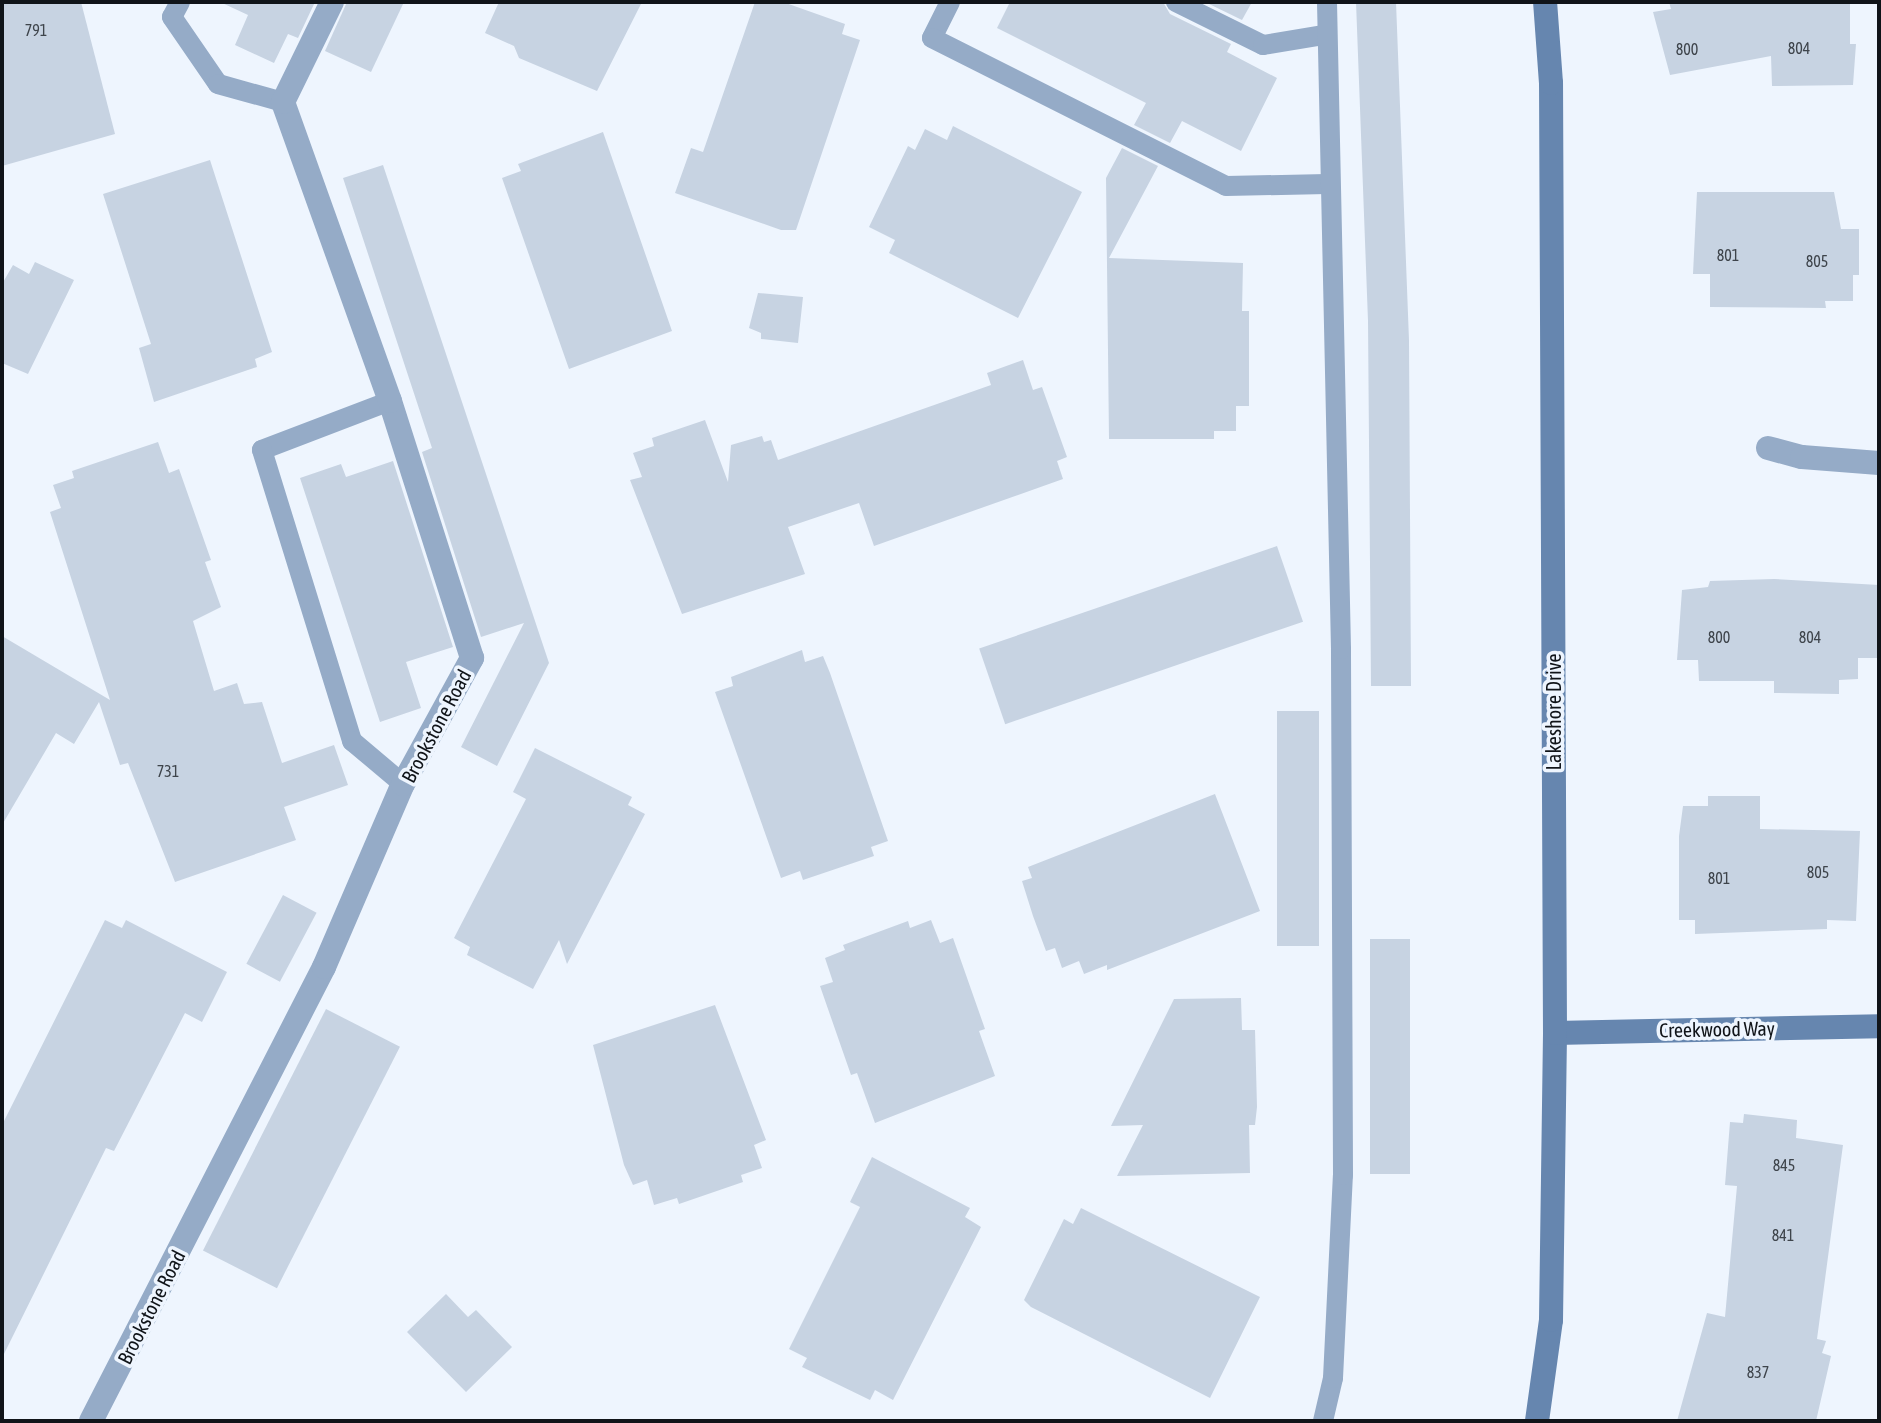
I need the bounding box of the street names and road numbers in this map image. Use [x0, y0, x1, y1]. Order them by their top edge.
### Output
street label: Lakeshore Drive [1541, 653, 1565, 771]
street label: Brookstone Road [396, 665, 476, 787]
street label: Creekwood Way [1659, 1016, 1775, 1042]
street label: Brookstone Road [112, 1246, 190, 1368]

